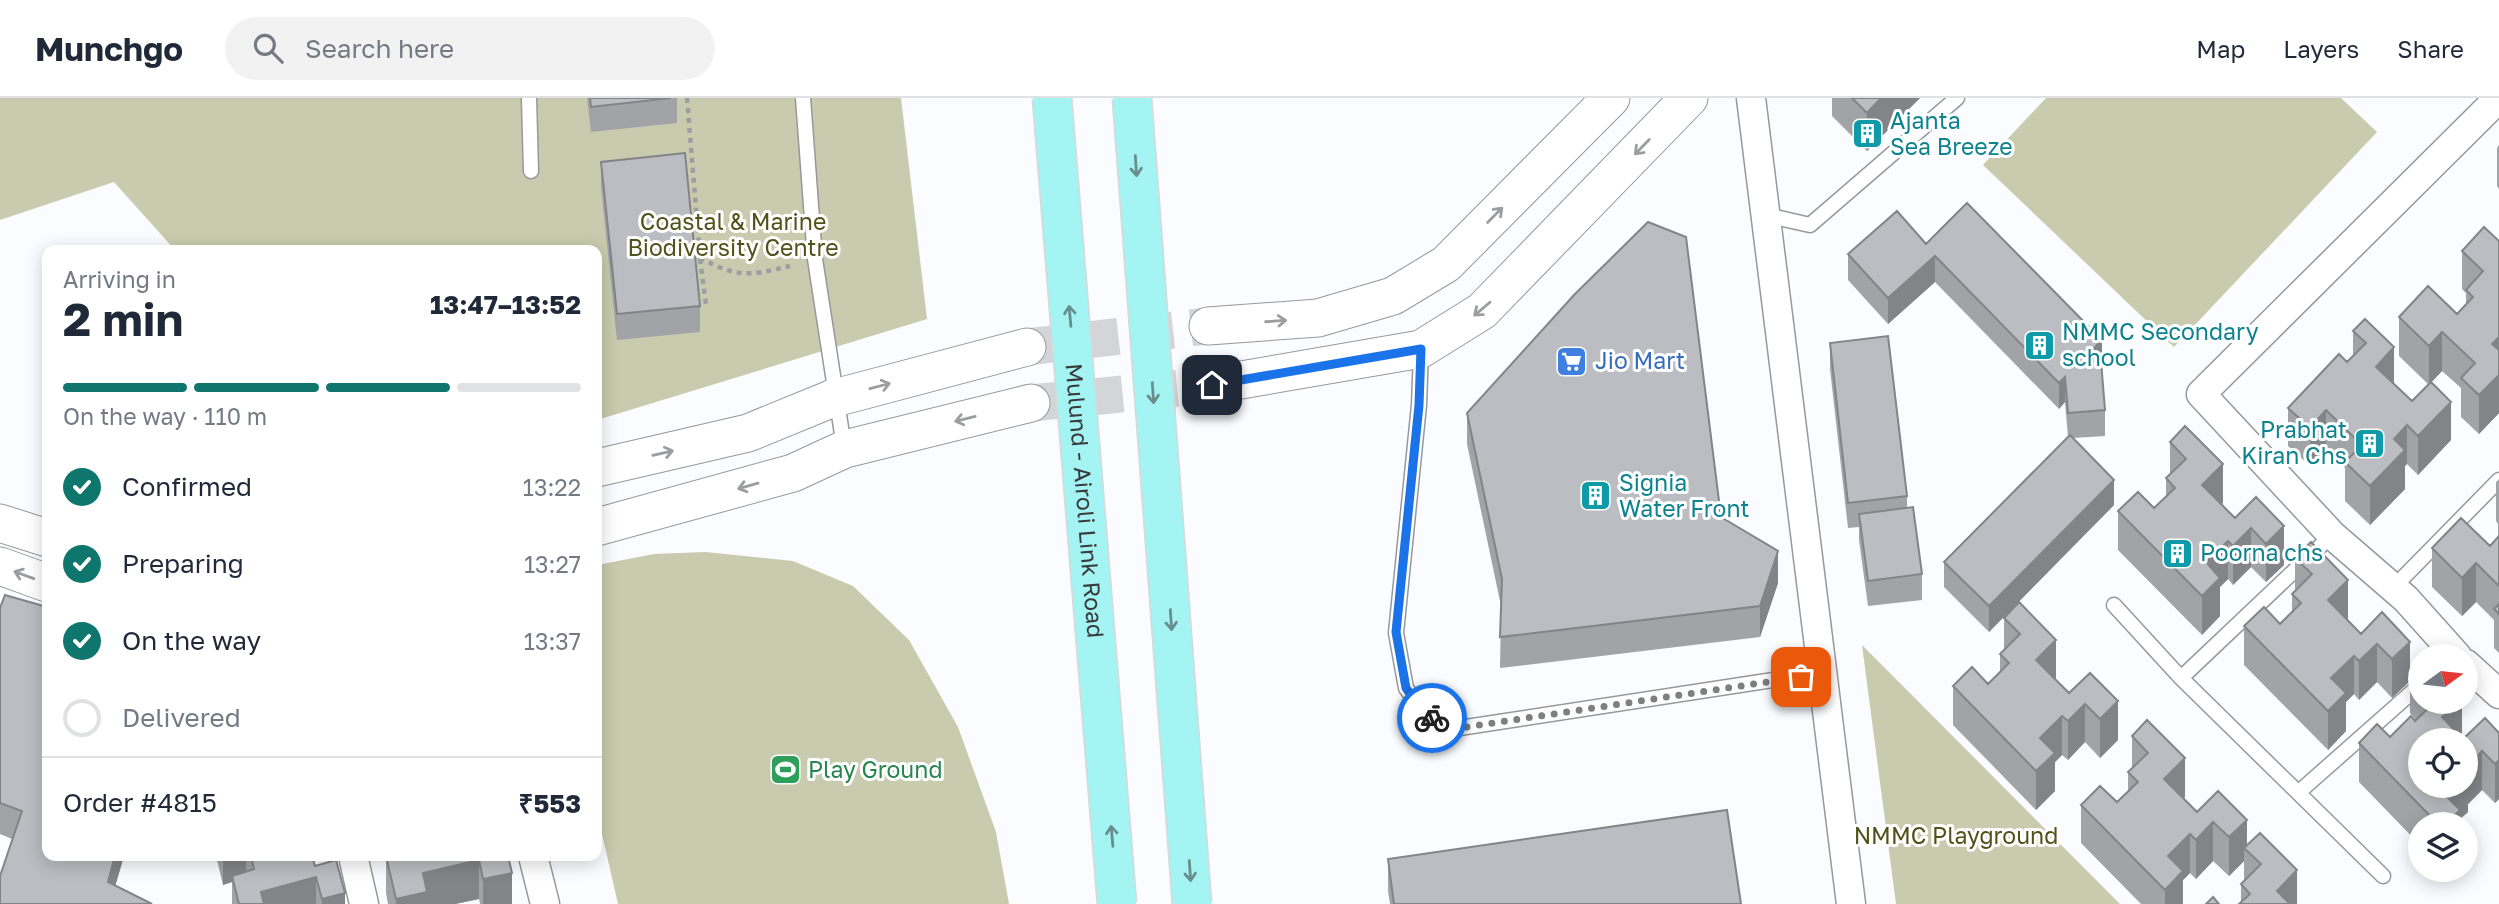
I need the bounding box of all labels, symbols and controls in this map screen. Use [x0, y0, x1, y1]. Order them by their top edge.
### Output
search box [225, 17, 715, 80]
text: Munchgo [35, 29, 183, 68]
icon: search [249, 29, 287, 67]
text: Search here [305, 33, 454, 64]
text: Map [2196, 34, 2245, 63]
text: Layers [2283, 34, 2359, 63]
text: Share [2397, 34, 2464, 63]
place label: Ajanta Sea Breeze [1890, 106, 2013, 160]
building icon: Ajanta Sea Breeze [1850, 117, 1884, 151]
one-way arrow [1633, 138, 1650, 155]
one-way arrow [1130, 154, 1143, 177]
one-way arrow [1486, 206, 1503, 223]
park label: Coastal & Marine Biodiversity Centre [627, 207, 839, 261]
text: Arriving in [63, 265, 176, 293]
text: 13:47–13:52 [430, 289, 581, 320]
text: 2 min [63, 291, 183, 346]
one-way arrow [1474, 301, 1492, 317]
one-way arrow [1063, 305, 1076, 328]
one-way arrow [1264, 314, 1287, 327]
place label: NMMC Secondary school [2062, 317, 2259, 371]
building icon: NMMC Secondary school [2022, 328, 2056, 362]
supermarket icon: Jio Mart [1555, 344, 1589, 378]
place label: Jio Mart [1595, 346, 1685, 374]
pin [1182, 355, 1242, 415]
street label: Mulund - Airoli Link Road [1060, 362, 1111, 639]
icon: home [1193, 366, 1231, 404]
one-way arrow [868, 379, 891, 392]
one-way arrow [1147, 381, 1160, 404]
text: On the way · 110 m [63, 402, 267, 430]
one-way arrow [954, 413, 977, 426]
place label: Prabhat Kiran Chs [2241, 415, 2347, 469]
building icon: Prabhat Kiran Chs [2353, 426, 2387, 460]
one-way arrow [651, 445, 674, 459]
icon: check [63, 468, 101, 506]
place label: Signia Water Front [1619, 468, 1750, 522]
text: Confirmed [122, 471, 252, 502]
text: 13:22 [523, 473, 581, 501]
building icon: Signia Water Front [1579, 479, 1613, 513]
one-way arrow [738, 480, 760, 493]
building icon: Poorna chs [2160, 536, 2194, 570]
place label: Poorna chs [2200, 538, 2323, 566]
icon: check [63, 545, 101, 583]
text: Preparing [122, 548, 244, 579]
text: 13:27 [524, 550, 581, 578]
one-way arrow [13, 567, 35, 580]
one-way arrow [1164, 608, 1177, 631]
icon: check [63, 622, 101, 660]
text: On the way [122, 625, 261, 656]
text: 13:37 [524, 627, 581, 655]
north arrow [2408, 644, 2478, 714]
map controls [2408, 644, 2478, 882]
pin [1771, 647, 1831, 707]
icon: bag [1782, 658, 1820, 696]
courier [1397, 683, 1467, 753]
icon: bike [1413, 699, 1451, 737]
text: Delivered [122, 702, 241, 733]
button: locate [2408, 728, 2478, 798]
sports icon: Play Ground [768, 753, 802, 787]
place label: Play Ground [808, 755, 943, 783]
text: Order #4815 [63, 787, 217, 818]
text: ₹553 [519, 788, 581, 819]
button: layers [2408, 812, 2478, 882]
park label: NMMC Playground [1854, 821, 2058, 849]
one-way arrow [1105, 825, 1118, 848]
one-way arrow [1184, 859, 1197, 882]

